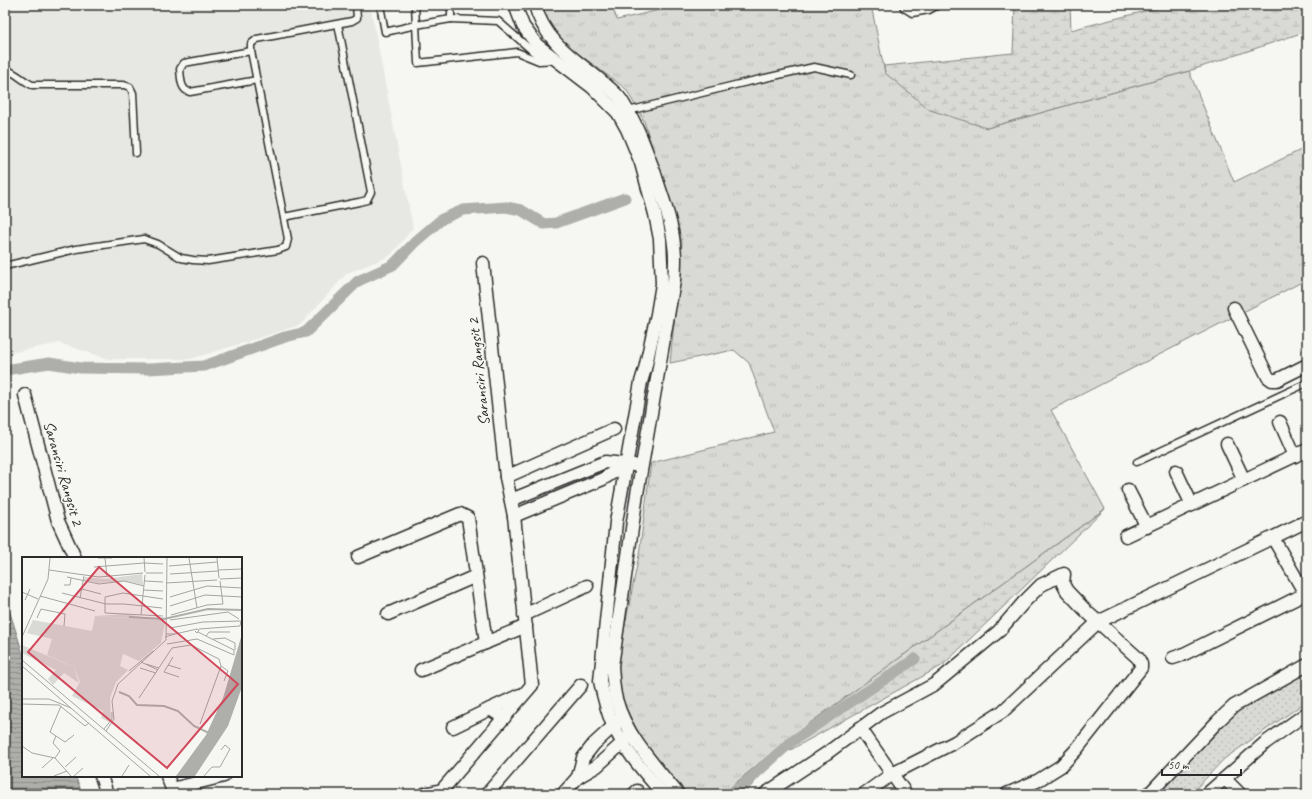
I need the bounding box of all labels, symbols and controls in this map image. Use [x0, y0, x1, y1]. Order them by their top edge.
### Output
street label: Saransiri Rangsit 2 [463, 316, 495, 426]
street label: Saransiri Rangsit 2 [39, 419, 88, 530]
inset map [22, 557, 242, 777]
scale bar [1162, 751, 1241, 777]
text: 50 m [1168, 757, 1190, 773]

